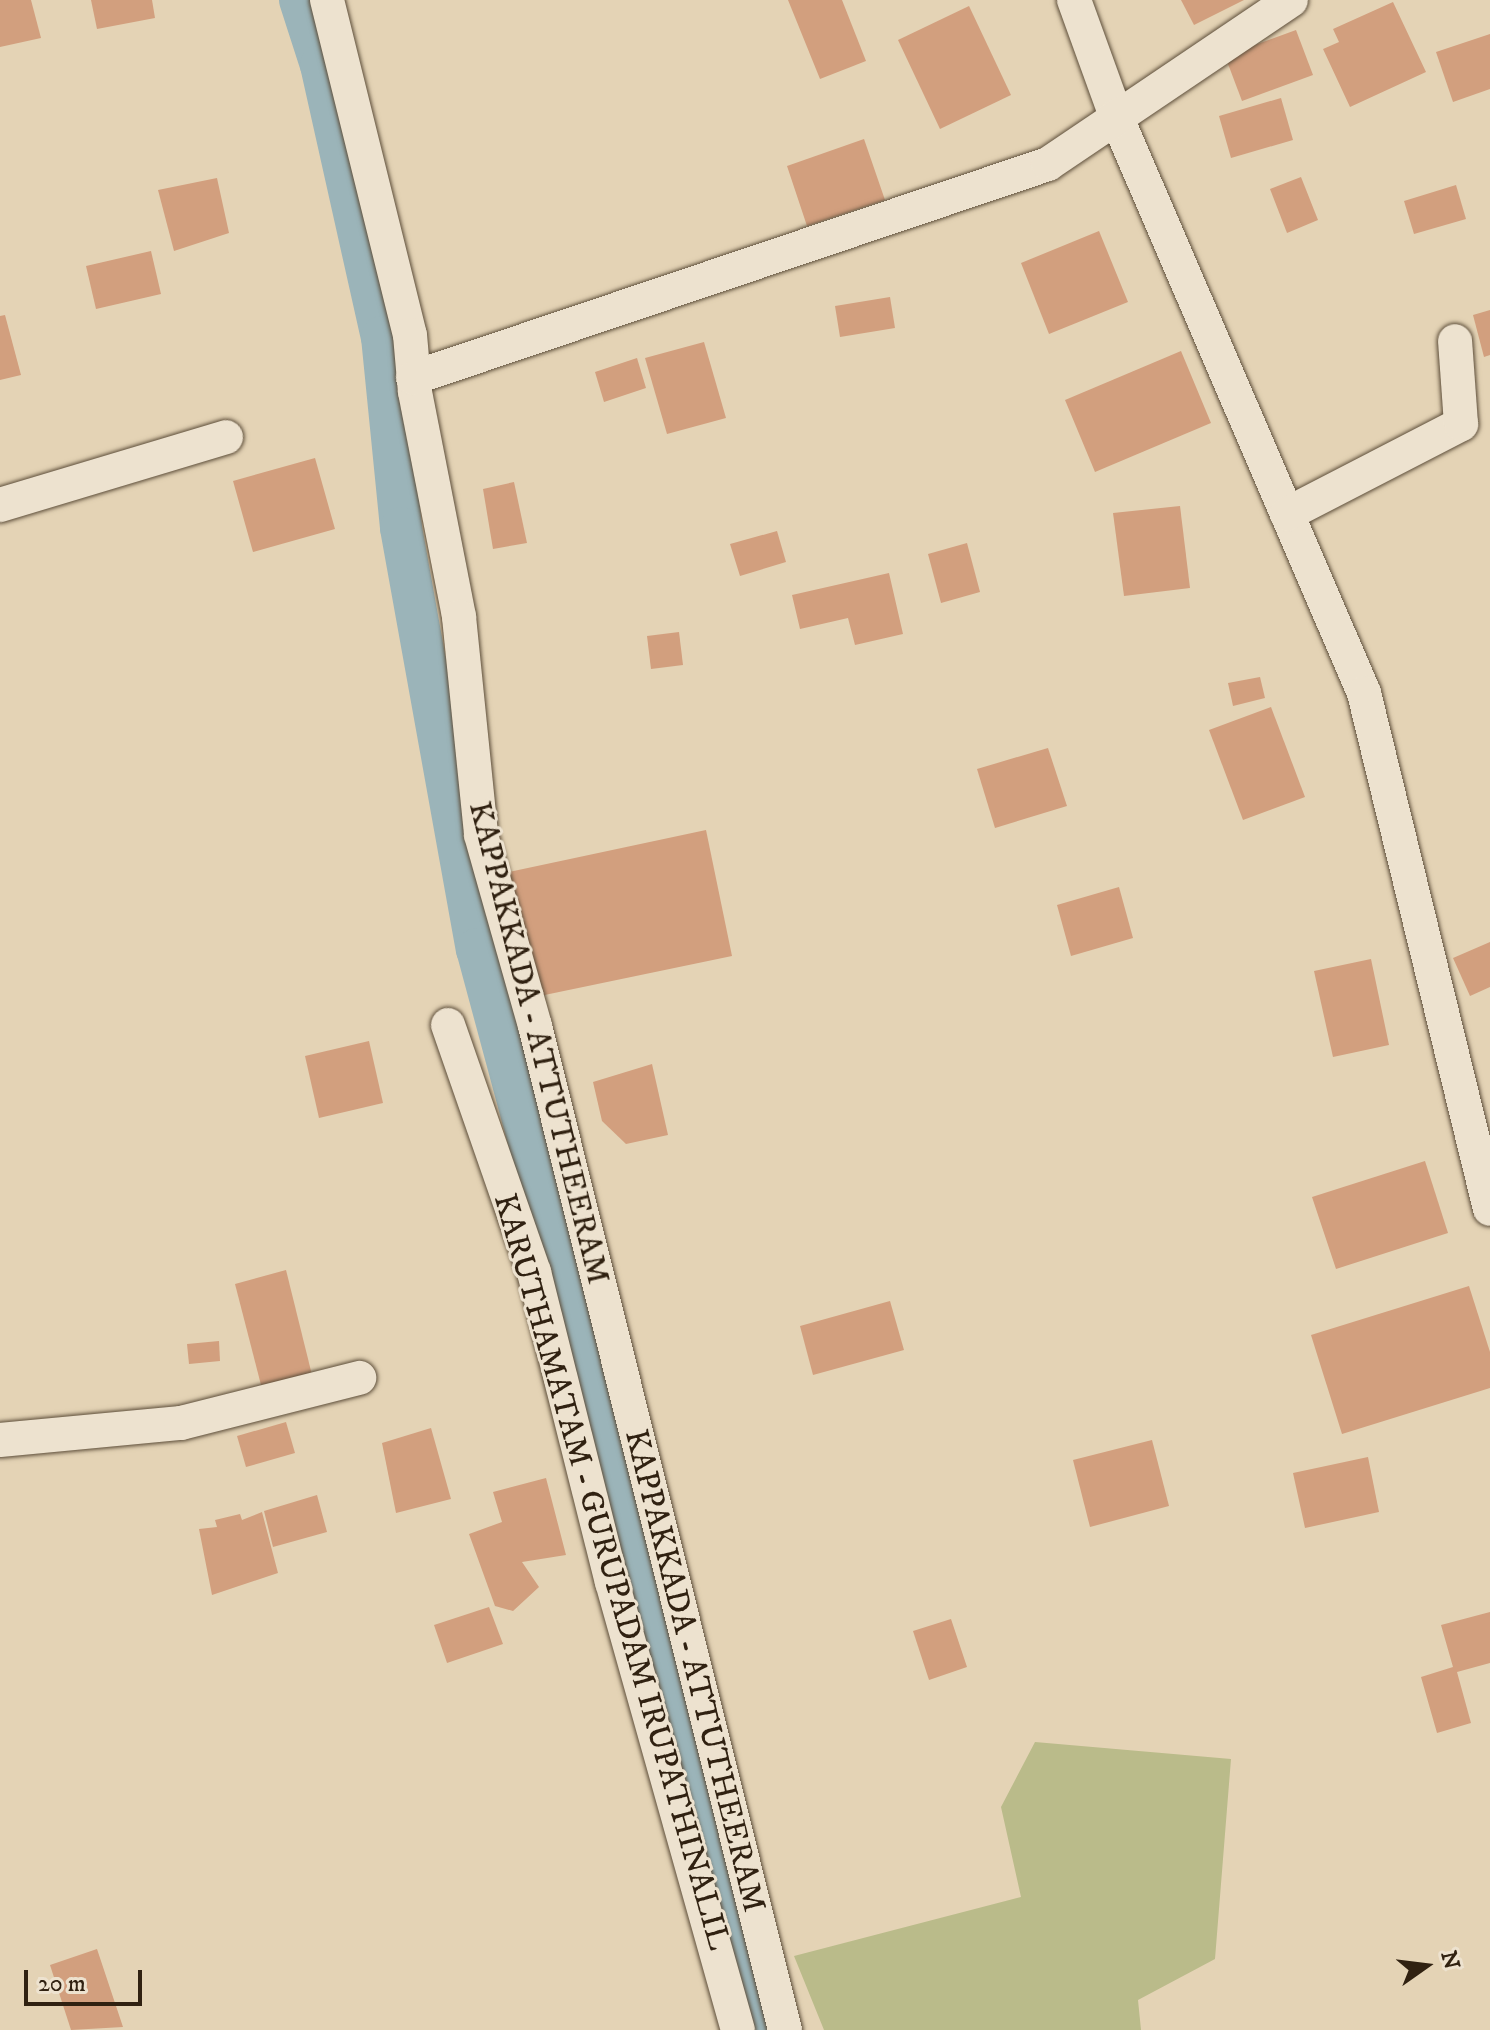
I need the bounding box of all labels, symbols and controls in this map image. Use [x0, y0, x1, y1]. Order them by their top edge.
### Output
street label: KAPPAKKADA - ATTUTHEERAM [459, 798, 617, 1288]
street label: KARUTHAMATAM - GURUPADAM IRUPATHINALIL [484, 1190, 738, 1954]
street label: KAPPAKKADA - ATTUTHEERAM [615, 1426, 773, 1916]
north arrow [1386, 1926, 1466, 2006]
text: N [1434, 1948, 1465, 1972]
scale bar [28, 1954, 146, 2004]
text: 20 m [38, 1969, 86, 1999]

